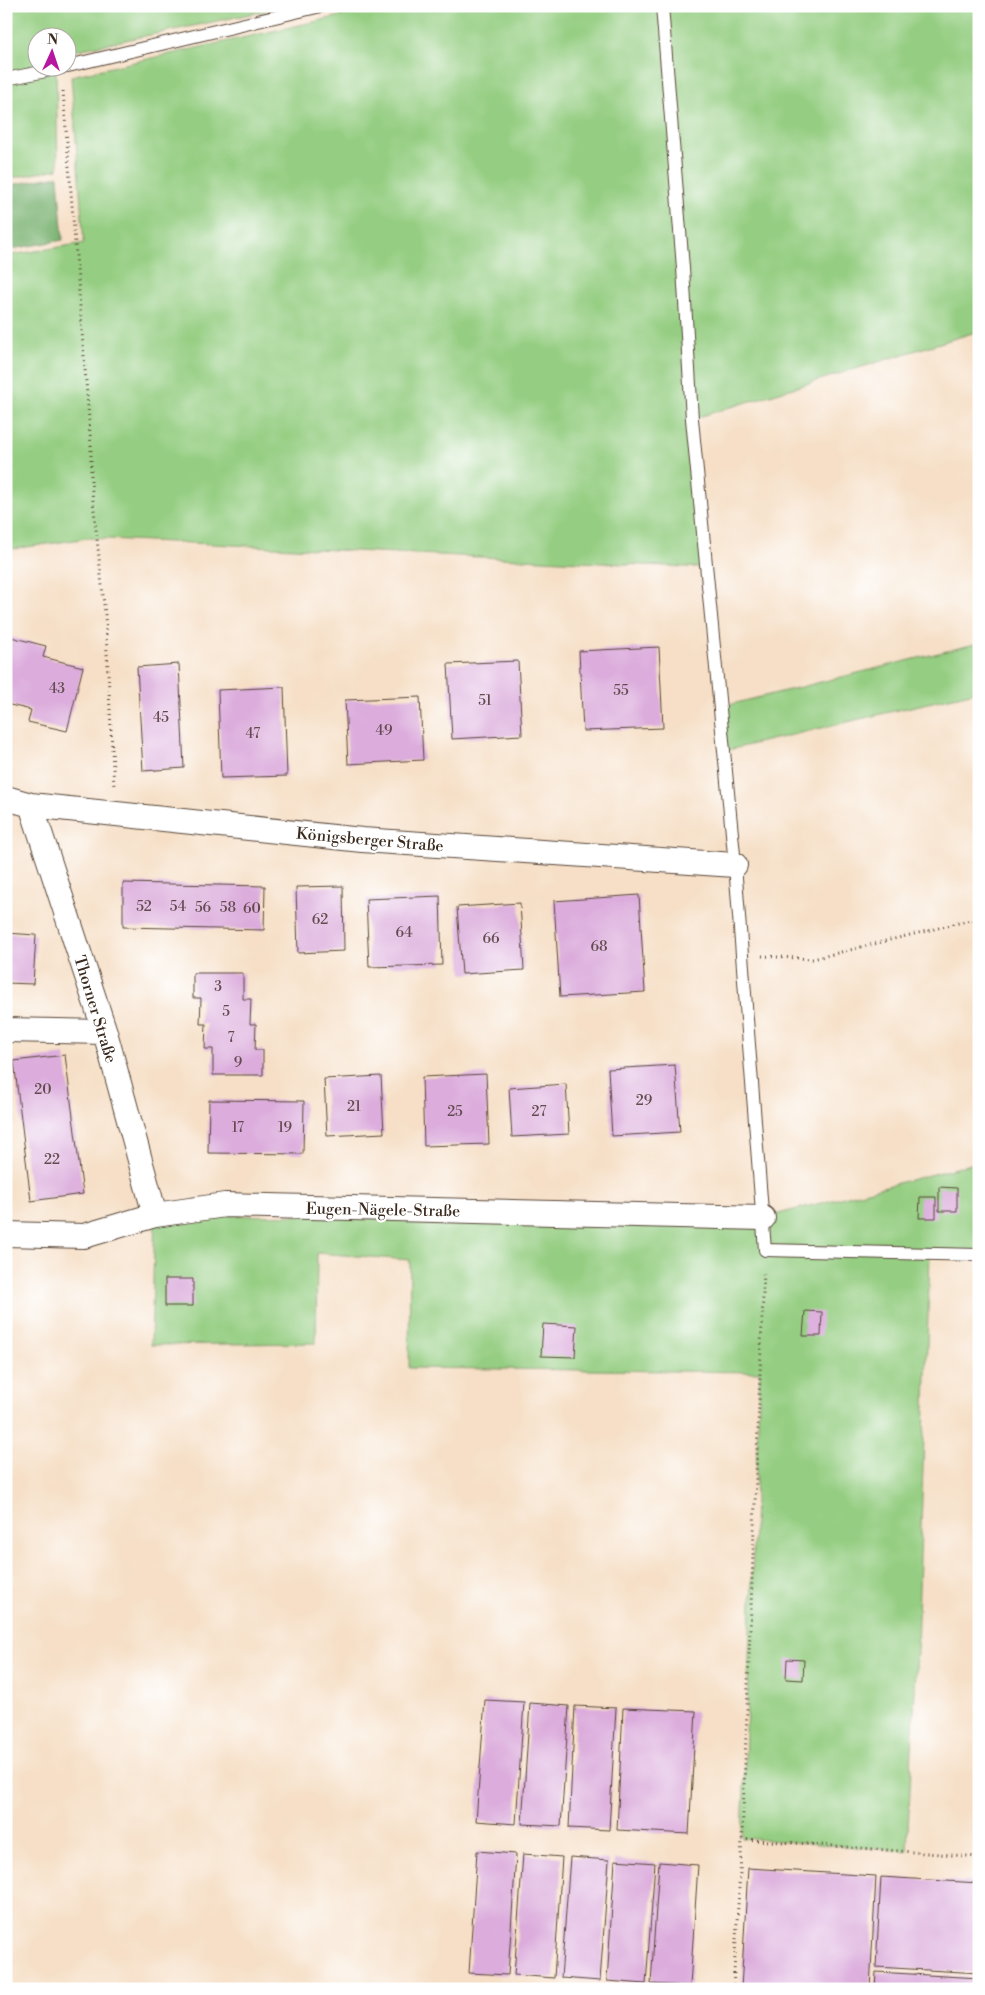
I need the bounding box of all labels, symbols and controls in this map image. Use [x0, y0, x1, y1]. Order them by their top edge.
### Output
north arrow [28, 28, 78, 78]
text: N [47, 31, 59, 49]
house number: 43 [49, 680, 65, 698]
house number: 55 [613, 682, 629, 700]
house number: 51 [478, 692, 492, 710]
house number: 45 [153, 709, 169, 727]
house number: 49 [376, 722, 392, 740]
house number: 47 [246, 725, 260, 743]
street label: Königsberger Straße [295, 824, 444, 856]
house number: 52 [136, 898, 152, 916]
house number: 54 [170, 898, 186, 916]
house number: 56 [195, 899, 212, 917]
house number: 58 [220, 899, 236, 917]
house number: 60 [243, 900, 261, 918]
house number: 62 [312, 911, 328, 929]
house number: 64 [395, 924, 413, 942]
house number: 66 [483, 930, 500, 948]
house number: 68 [590, 938, 608, 956]
street label: Thorner Straße [69, 953, 121, 1065]
house number: 3 [214, 978, 222, 996]
house number: 5 [222, 1003, 230, 1021]
house number: 7 [227, 1029, 235, 1047]
house number: 9 [234, 1054, 242, 1072]
house number: 20 [34, 1081, 52, 1099]
house number: 29 [636, 1092, 652, 1110]
house number: 21 [347, 1098, 361, 1116]
house number: 25 [447, 1103, 463, 1121]
house number: 27 [532, 1103, 546, 1121]
house number: 17 [232, 1119, 244, 1137]
house number: 19 [278, 1119, 292, 1137]
house number: 22 [44, 1151, 60, 1169]
street label: Eugen-Nägele-Straße [306, 1199, 460, 1221]

